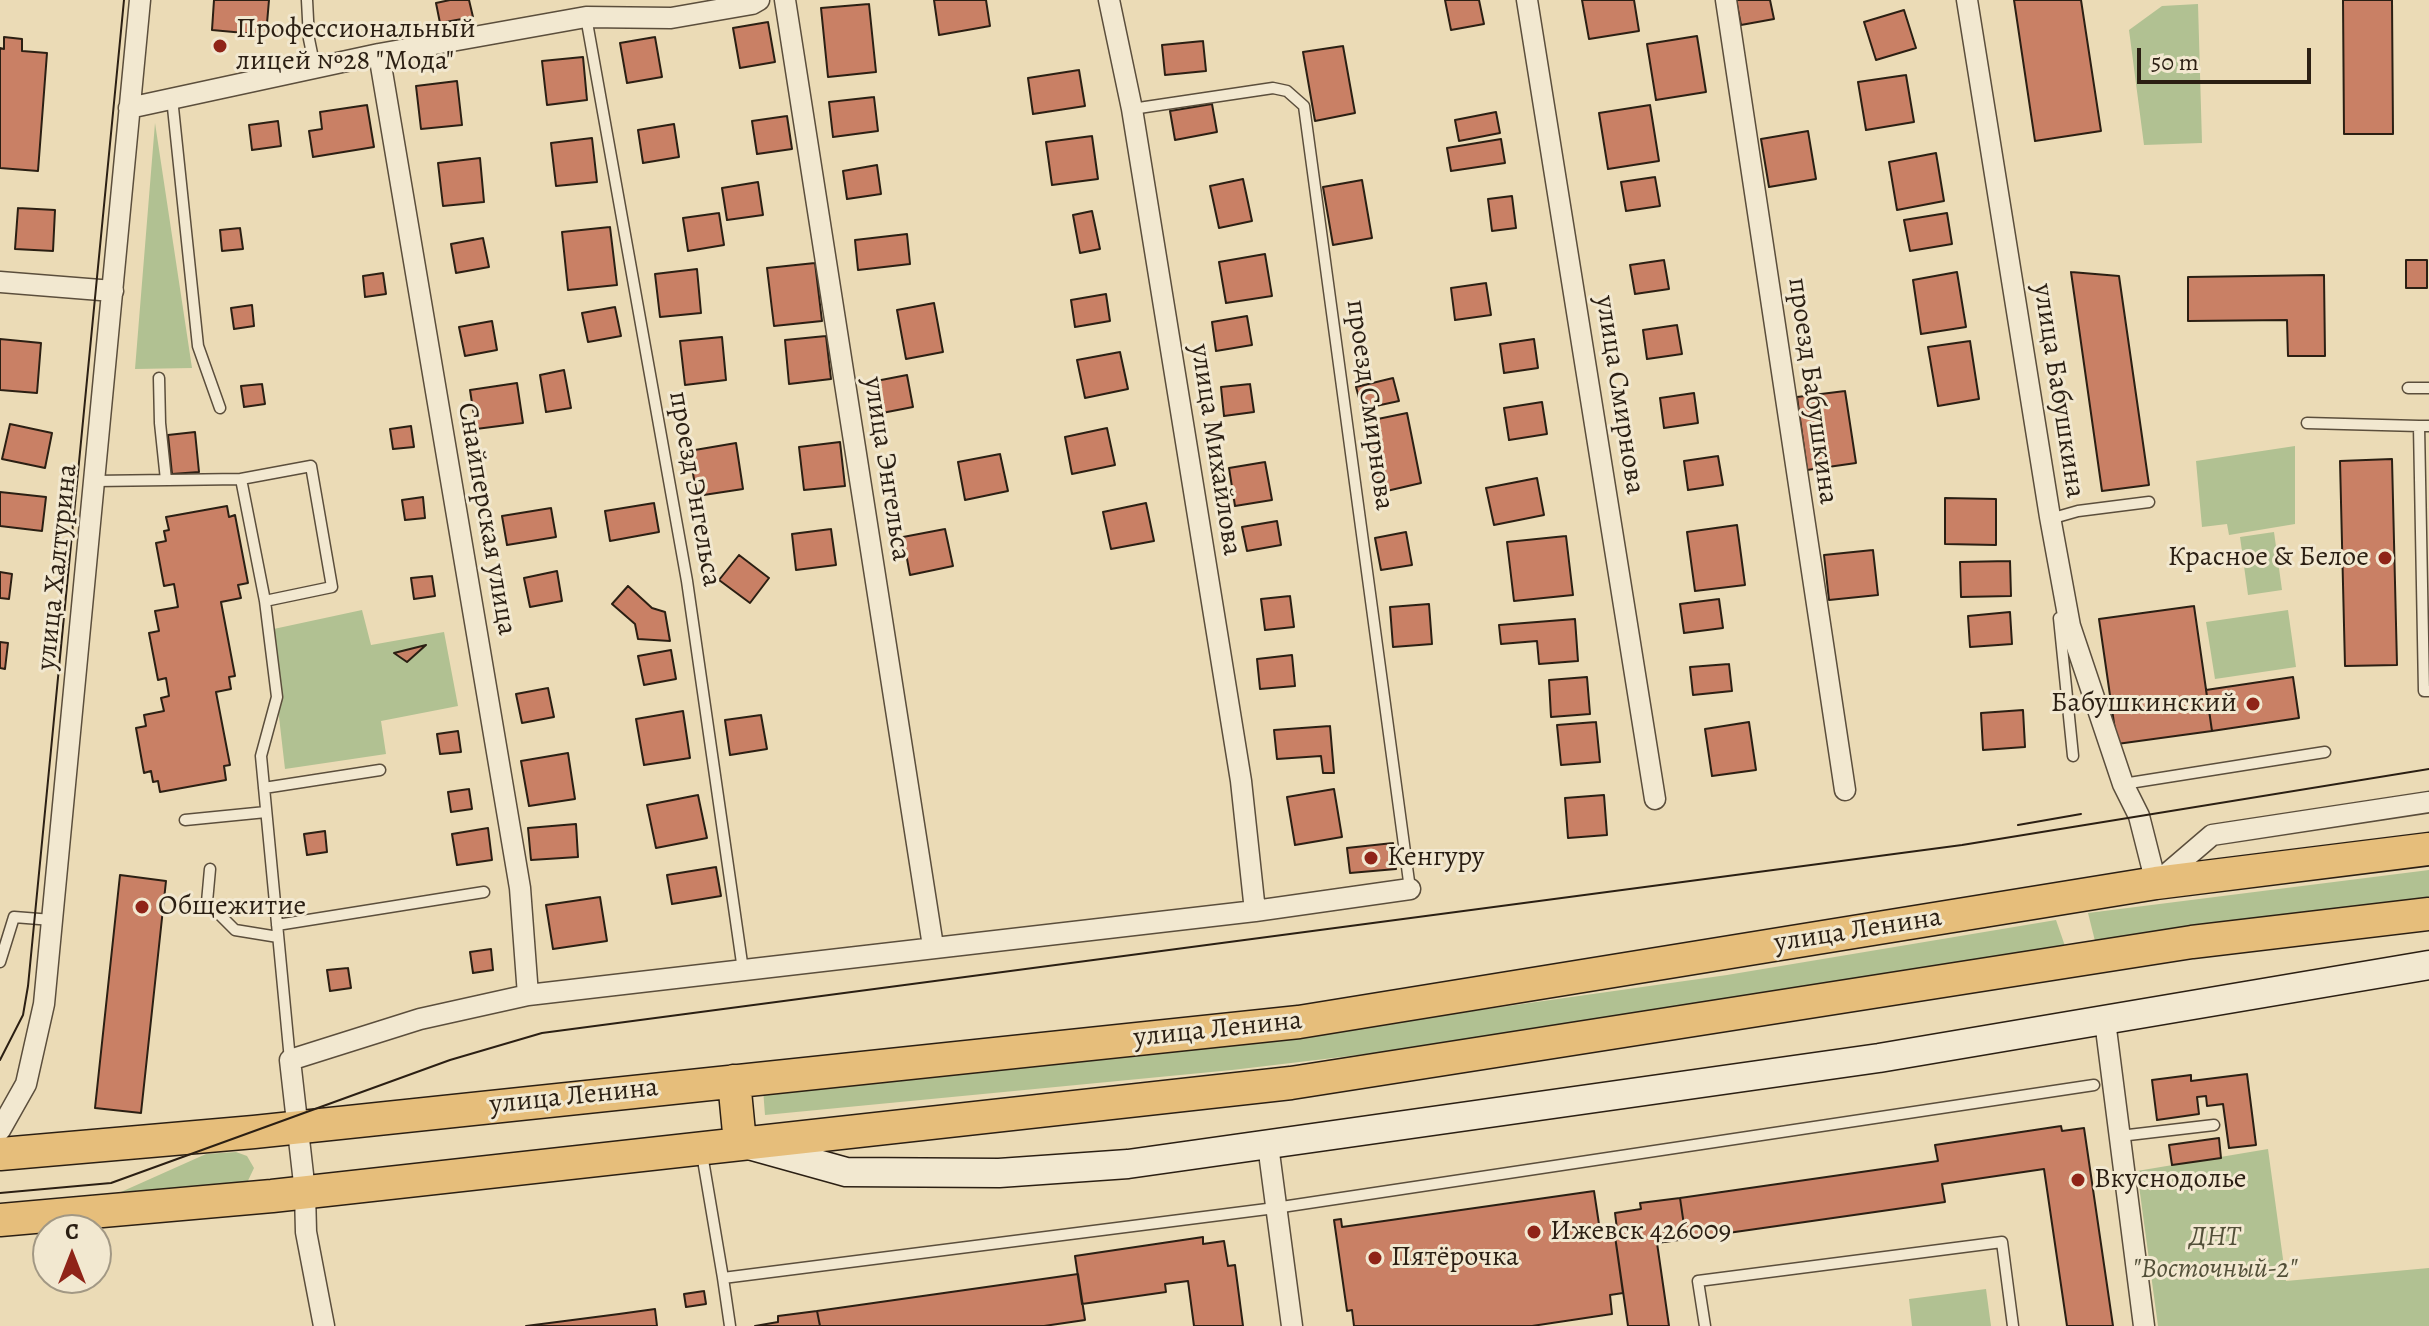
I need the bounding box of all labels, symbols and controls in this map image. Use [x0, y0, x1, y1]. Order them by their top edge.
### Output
place label: Профессиональный лицей №28 "Мода" [236, 13, 476, 79]
scale bar [2141, 32, 2315, 82]
marker: Профессиональный лицей №28 "Мода" [211, 37, 229, 55]
text: 50 m [2151, 46, 2199, 78]
street label: проезд Бабушкина [1779, 276, 1845, 506]
street label: улица Бабушкина [2024, 281, 2092, 501]
street label: улица Смирнова [1587, 293, 1651, 497]
street label: проезд Смирнова [1338, 297, 1400, 513]
street label: улица Михайлова [1182, 342, 1248, 558]
street label: улица Энгельса [855, 375, 917, 563]
street label: проезд Энгельса [660, 389, 728, 589]
street label: Снайперская улица [449, 400, 523, 638]
street label: улица Халтурина [30, 462, 86, 672]
place label: Красное & Белое [2168, 541, 2369, 575]
marker: Красное & Белое [2376, 549, 2394, 567]
place label: Бабушкинский [2051, 687, 2237, 721]
marker: Бабушкинский [2244, 695, 2262, 713]
place label: Кенгуру [1387, 841, 1484, 875]
marker: Кенгуру [1362, 849, 1380, 867]
place label: Общежитие [158, 890, 306, 924]
marker: Общежитие [133, 898, 151, 916]
street label: улица Ленина [1772, 901, 1944, 961]
street label: улица Ленина [1132, 1004, 1304, 1056]
street label: улица Ленина [488, 1071, 660, 1123]
place label: Вкуснодолье [2094, 1163, 2247, 1197]
marker: Вкуснодолье [2069, 1171, 2087, 1189]
north arrow [32, 1214, 112, 1294]
place label: Ижевск 426009 [1550, 1215, 1731, 1249]
text: С [65, 1217, 79, 1247]
park label: ДНТ "Восточный-2" [2132, 1221, 2298, 1287]
marker: Ижевск 426009 [1525, 1223, 1543, 1241]
place label: Пятёрочка [1391, 1241, 1519, 1275]
marker: Пятёрочка [1366, 1249, 1384, 1267]

